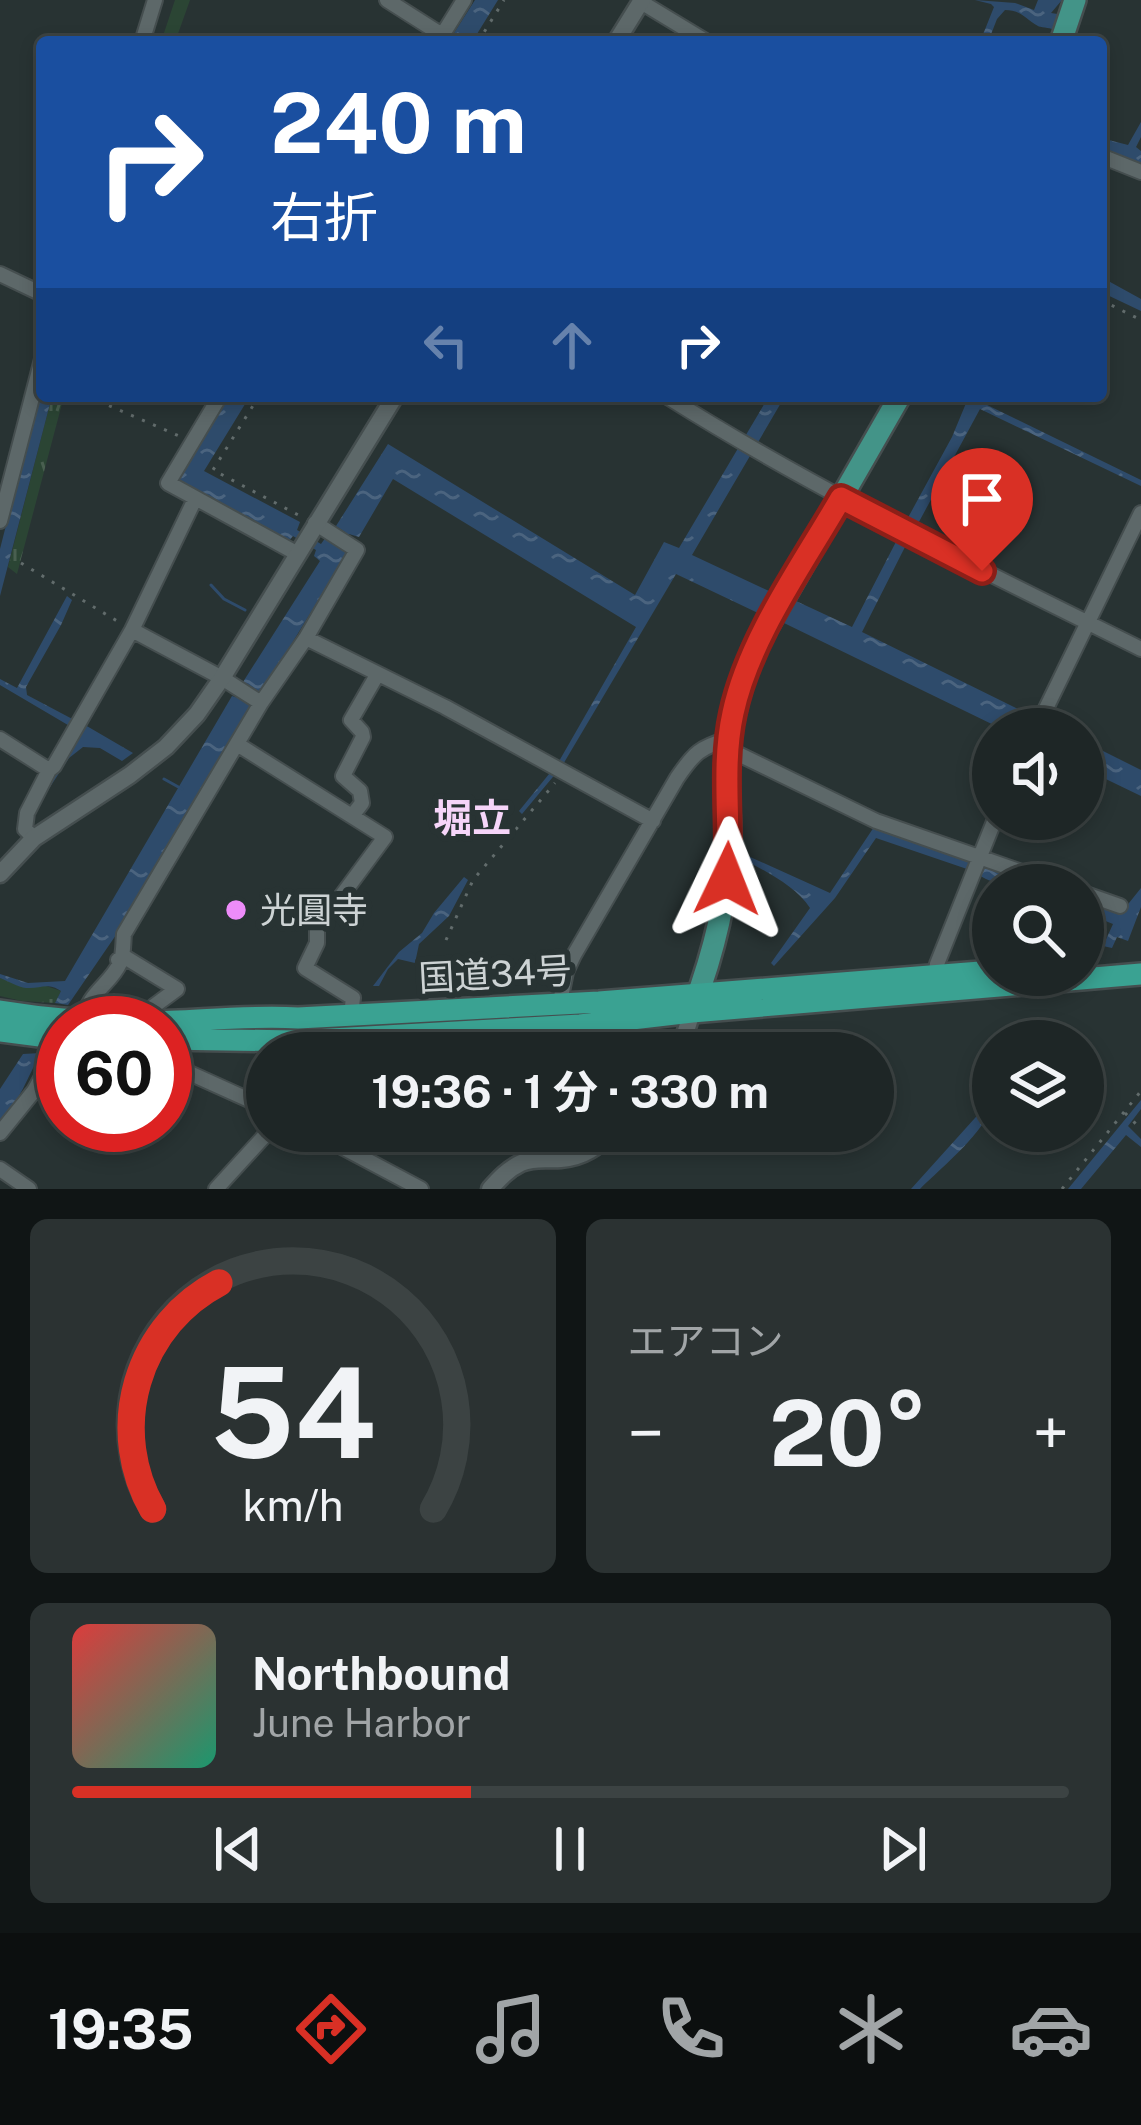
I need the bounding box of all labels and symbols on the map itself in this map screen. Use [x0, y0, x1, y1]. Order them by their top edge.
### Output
pin [931, 448, 1033, 571]
district label: 堀立 [433, 795, 511, 841]
position arrow [664, 816, 790, 942]
place label: 光圓寺 [260, 889, 368, 931]
marker: 光圓寺 [223, 897, 249, 923]
street label: 国道34号 [417, 949, 573, 999]
speed limit sign: 60 [36, 996, 192, 1152]

